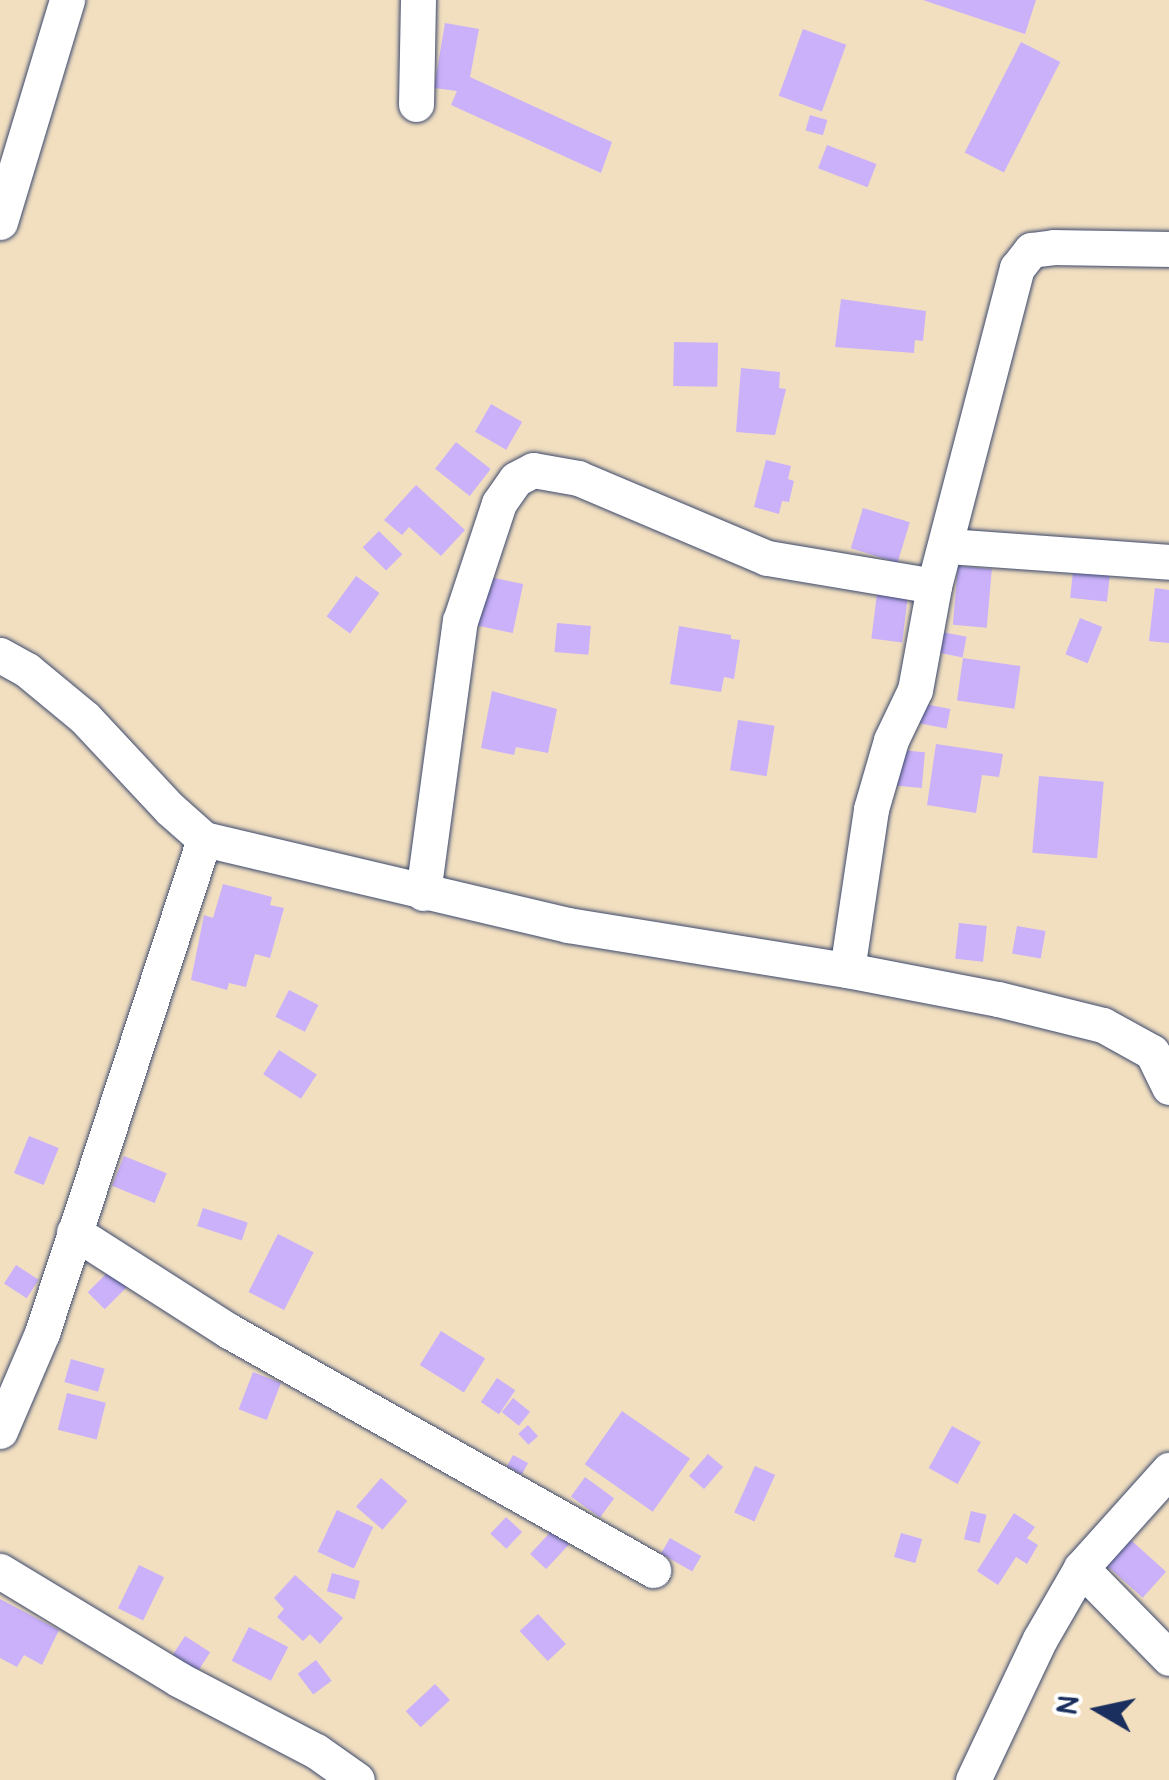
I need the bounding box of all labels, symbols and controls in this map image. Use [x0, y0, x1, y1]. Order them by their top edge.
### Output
north arrow [1049, 1660, 1149, 1760]
text: N [1050, 1693, 1088, 1717]

